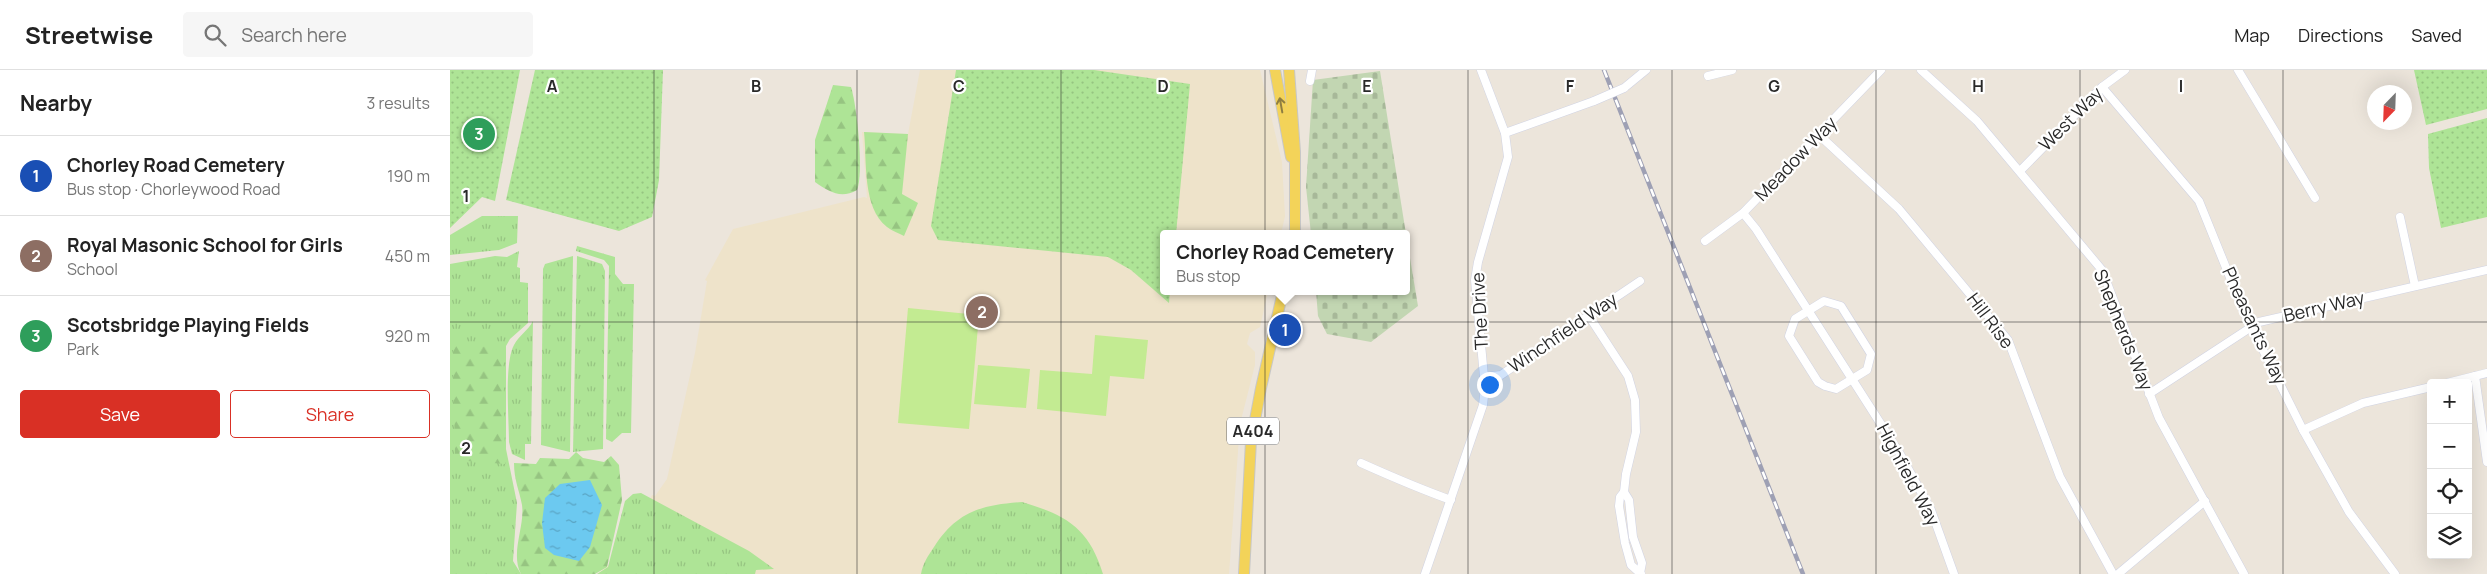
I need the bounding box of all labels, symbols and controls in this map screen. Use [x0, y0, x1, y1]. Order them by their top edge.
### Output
search box [183, 12, 533, 57]
text: Streetwise [25, 18, 153, 51]
icon: search [201, 21, 229, 49]
text: Search here [241, 22, 347, 48]
text: Map [2234, 23, 2270, 47]
text: Directions [2298, 23, 2383, 47]
text: Saved [2411, 23, 2462, 47]
text: A [547, 75, 558, 97]
text: B [751, 75, 761, 97]
text: C [953, 75, 965, 97]
text: D [1157, 75, 1169, 97]
text: E [1362, 75, 1372, 97]
text: F [1566, 75, 1575, 97]
text: G [1768, 75, 1780, 97]
text: H [1972, 75, 1984, 97]
text: I [2179, 75, 2183, 97]
street label: West Way [2033, 81, 2108, 156]
north arrow [2367, 85, 2412, 130]
text: Nearby [20, 89, 92, 117]
text: 3 results [367, 92, 430, 114]
one-way arrow [1276, 98, 1286, 114]
street label: Meadow Way [1749, 110, 1842, 206]
pin: 3 [463, 115, 495, 153]
text: Chorley Road Cemetery [67, 152, 285, 178]
text: 1 [32, 165, 40, 187]
text: 190 m [387, 165, 430, 187]
text: Bus stop · Chorleywood Road [67, 178, 280, 200]
text: 1 [462, 185, 470, 207]
popup [1160, 230, 1410, 295]
text: Royal Masonic School for Girls [67, 232, 343, 258]
text: Chorley Road Cemetery [1176, 239, 1394, 265]
text: 2 [31, 245, 41, 267]
text: 450 m [385, 245, 430, 267]
text: School [67, 258, 118, 280]
street label: Pheasants Way [2217, 263, 2293, 389]
text: Bus stop [1176, 265, 1241, 287]
street label: Shepherds Way [2089, 265, 2159, 394]
street label: The Drive [1465, 272, 1493, 350]
street label: Berry Way [2281, 285, 2367, 327]
street label: Winchfield Way [1503, 286, 1622, 378]
street label: Hill Rise [1962, 288, 2020, 353]
pin: 2 [966, 293, 998, 331]
pin: 1 [1269, 311, 1301, 349]
text: Scotsbridge Playing Fields [67, 312, 309, 338]
text: 3 [31, 325, 41, 347]
text: 920 m [384, 325, 430, 347]
text: Park [67, 338, 99, 360]
your location [1477, 372, 1503, 398]
map controls [2427, 379, 2472, 559]
button: + [2427, 379, 2472, 424]
button: Save [20, 390, 220, 438]
button: Share [230, 390, 430, 438]
road number: A404 [1227, 418, 1279, 444]
street label: Highfield Way [1872, 419, 1946, 530]
button: − [2427, 424, 2472, 469]
text: 2 [461, 437, 471, 459]
button: locate [2427, 469, 2472, 514]
button: layers [2427, 514, 2472, 559]

